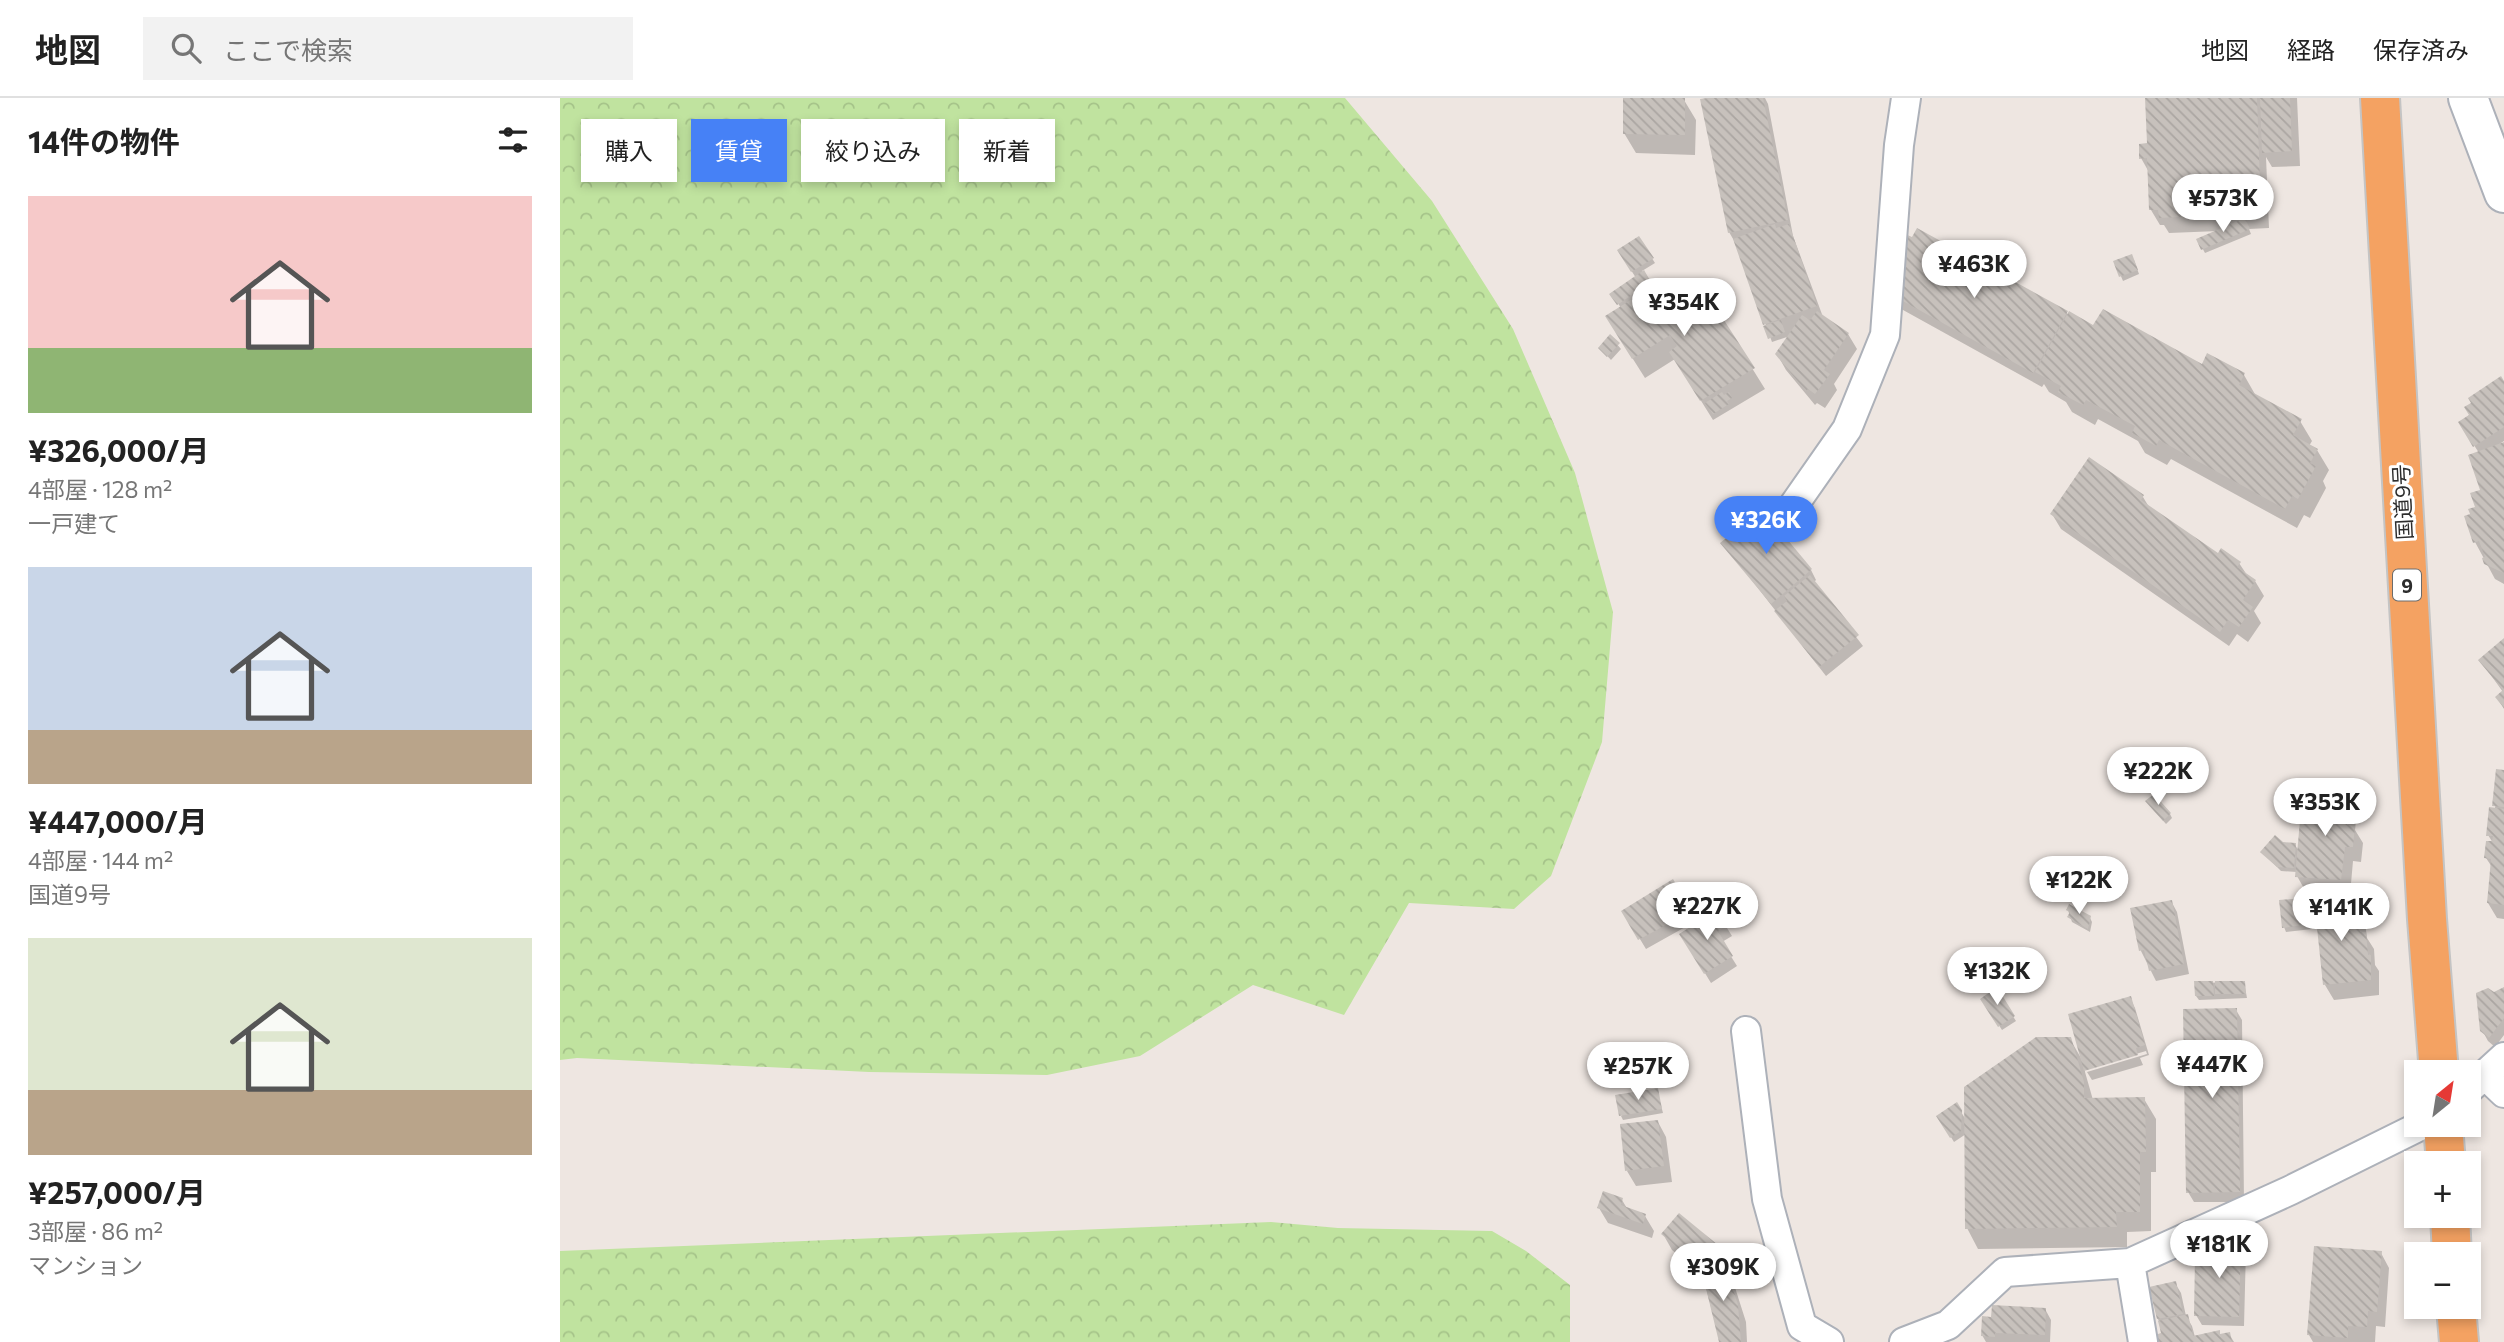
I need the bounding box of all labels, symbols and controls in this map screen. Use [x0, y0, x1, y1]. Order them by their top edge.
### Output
search box [143, 17, 633, 80]
text: 地図 [35, 28, 101, 69]
icon: search [167, 29, 205, 67]
text: ここで検索 [223, 34, 353, 65]
text: 地図 [2201, 35, 2249, 64]
text: 経路 [2287, 35, 2335, 64]
text: 保存済み [2373, 35, 2469, 64]
chip: 購入 [581, 119, 677, 182]
chip: 賃貸 [691, 119, 787, 182]
chip: 絞り込み [801, 119, 945, 182]
chip: 新着 [959, 119, 1055, 182]
icon: filters [494, 121, 532, 159]
text: 14件の物件 [28, 122, 180, 159]
pin: ¥573K [2174, 174, 2272, 234]
text: ¥573K [2188, 183, 2258, 211]
pin: ¥463K [1925, 240, 2023, 300]
icon: home [217, 242, 343, 368]
text: ¥463K [1938, 249, 2010, 277]
pin: ¥354K [1635, 278, 1733, 338]
text: ¥354K [1648, 287, 1720, 315]
text: ¥326,000/月 [28, 431, 210, 468]
street label: 国道9号 [2388, 464, 2416, 540]
text: 4部屋 · 128 m² [28, 475, 172, 503]
pin: ¥326K [1717, 496, 1815, 556]
text: ¥326K [1730, 505, 1802, 533]
text: 一戸建て [28, 509, 120, 537]
road number: 9 [2393, 570, 2421, 600]
icon: home [217, 613, 343, 739]
pin: ¥222K [2109, 748, 2207, 807]
text: ¥222K [2123, 756, 2193, 784]
pin: ¥353K [2276, 778, 2374, 838]
text: ¥353K [2289, 787, 2361, 815]
text: ¥447,000/月 [28, 802, 208, 839]
text: 4部屋 · 144 m² [28, 846, 173, 874]
pin: ¥122K [2030, 856, 2128, 916]
text: ¥122K [2045, 865, 2113, 893]
text: 国道9号 [28, 880, 111, 908]
pin: ¥227K [1658, 882, 1756, 942]
pin: ¥141K [2292, 884, 2390, 943]
text: ¥227K [1672, 891, 1742, 919]
text: ¥141K [2308, 892, 2374, 920]
pin: ¥132K [1948, 948, 2046, 1007]
text: ¥132K [1963, 956, 2031, 984]
icon: home [217, 984, 343, 1110]
pin: ¥447K [2163, 1040, 2261, 1100]
pin: ¥257K [1589, 1042, 1687, 1102]
text: ¥447K [2176, 1049, 2248, 1077]
text: ¥257K [1603, 1051, 1673, 1079]
north arrow [2404, 1060, 2482, 1138]
map controls [2404, 1060, 2481, 1319]
button: + [2404, 1151, 2481, 1228]
text: ¥257,000/月 [28, 1173, 206, 1210]
text: 3部屋 · 86 m² [28, 1217, 163, 1245]
pin: ¥181K [2170, 1220, 2268, 1280]
text: ¥181K [2186, 1229, 2252, 1257]
button: − [2404, 1242, 2481, 1319]
pin: ¥309K [1674, 1244, 1772, 1303]
text: マンション [28, 1251, 143, 1279]
text: ¥309K [1686, 1252, 1760, 1280]

